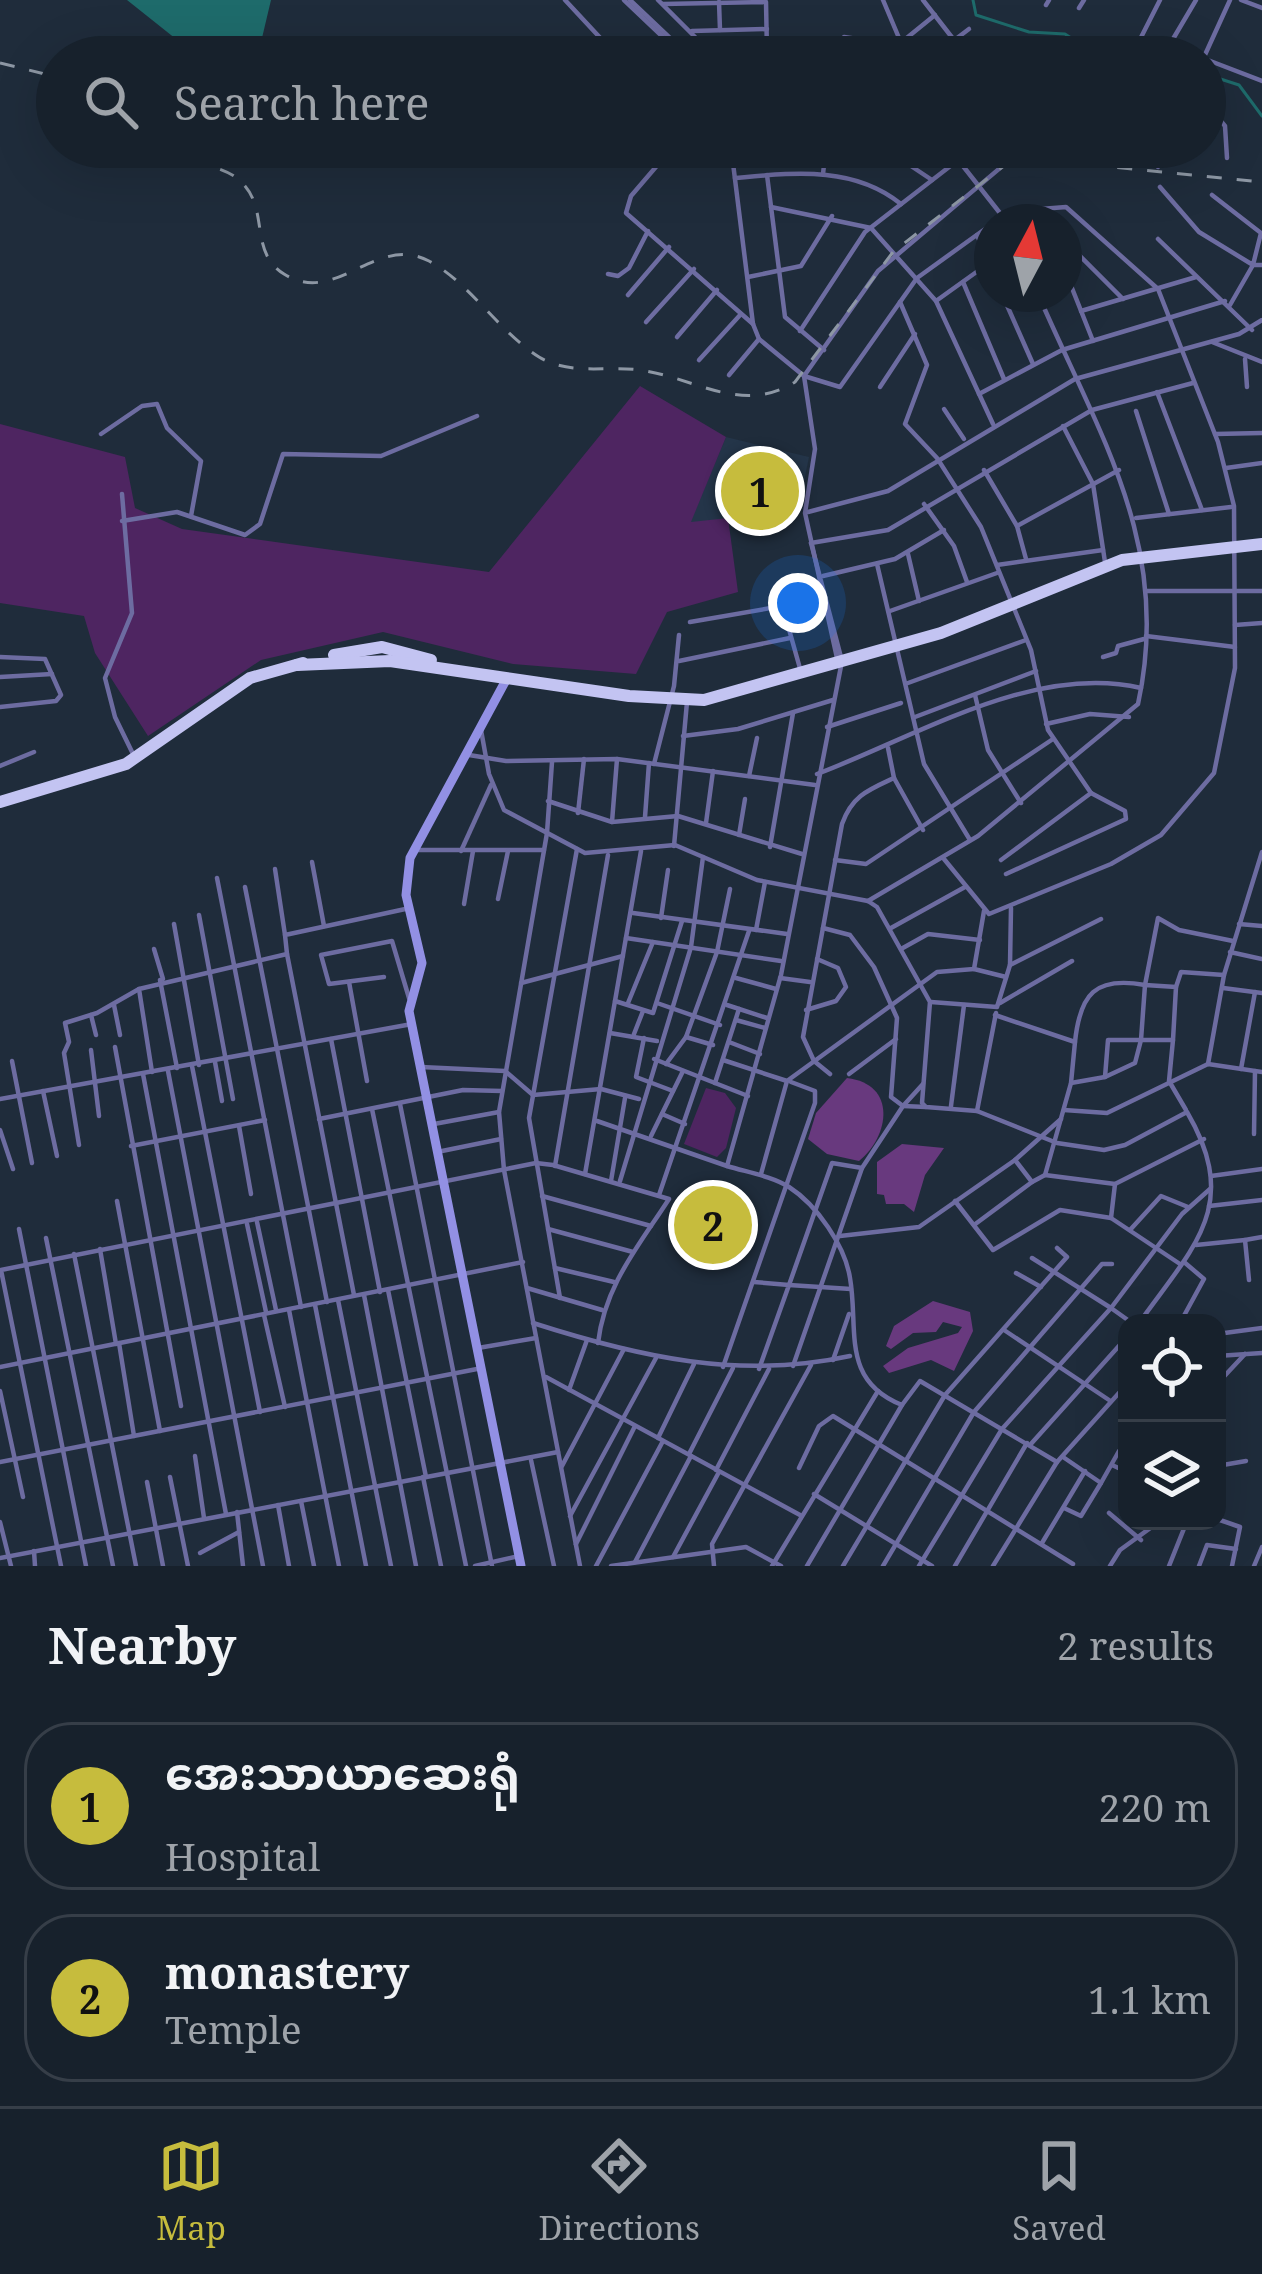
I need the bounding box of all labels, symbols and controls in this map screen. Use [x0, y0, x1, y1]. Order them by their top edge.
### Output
search box [36, 36, 1226, 168]
icon: search [78, 69, 144, 135]
text: Search here [174, 72, 429, 133]
north arrow [974, 204, 1082, 312]
pin: 1 [721, 446, 799, 536]
your location [768, 573, 828, 633]
pin: 2 [674, 1180, 752, 1270]
map controls [1118, 1314, 1226, 1530]
button: locate [1118, 1314, 1226, 1422]
button: layers [1118, 1422, 1226, 1530]
text: Nearby [48, 1609, 236, 1679]
text: 2 results [1057, 1618, 1214, 1671]
text: အေးသာယာဆေးရုံ [165, 1742, 520, 1803]
text: 1 [79, 1780, 101, 1833]
text: 220 m [1099, 1780, 1211, 1833]
text: Hospital [165, 1829, 320, 1882]
text: monastery [165, 1941, 409, 2002]
text: 2 [79, 1972, 101, 2025]
text: 1.1 km [1088, 1972, 1211, 2025]
text: Temple [165, 2002, 302, 2055]
tab: Map [156, 2133, 226, 2250]
tab: Directions [538, 2133, 700, 2250]
tab: Saved [1012, 2133, 1106, 2250]

